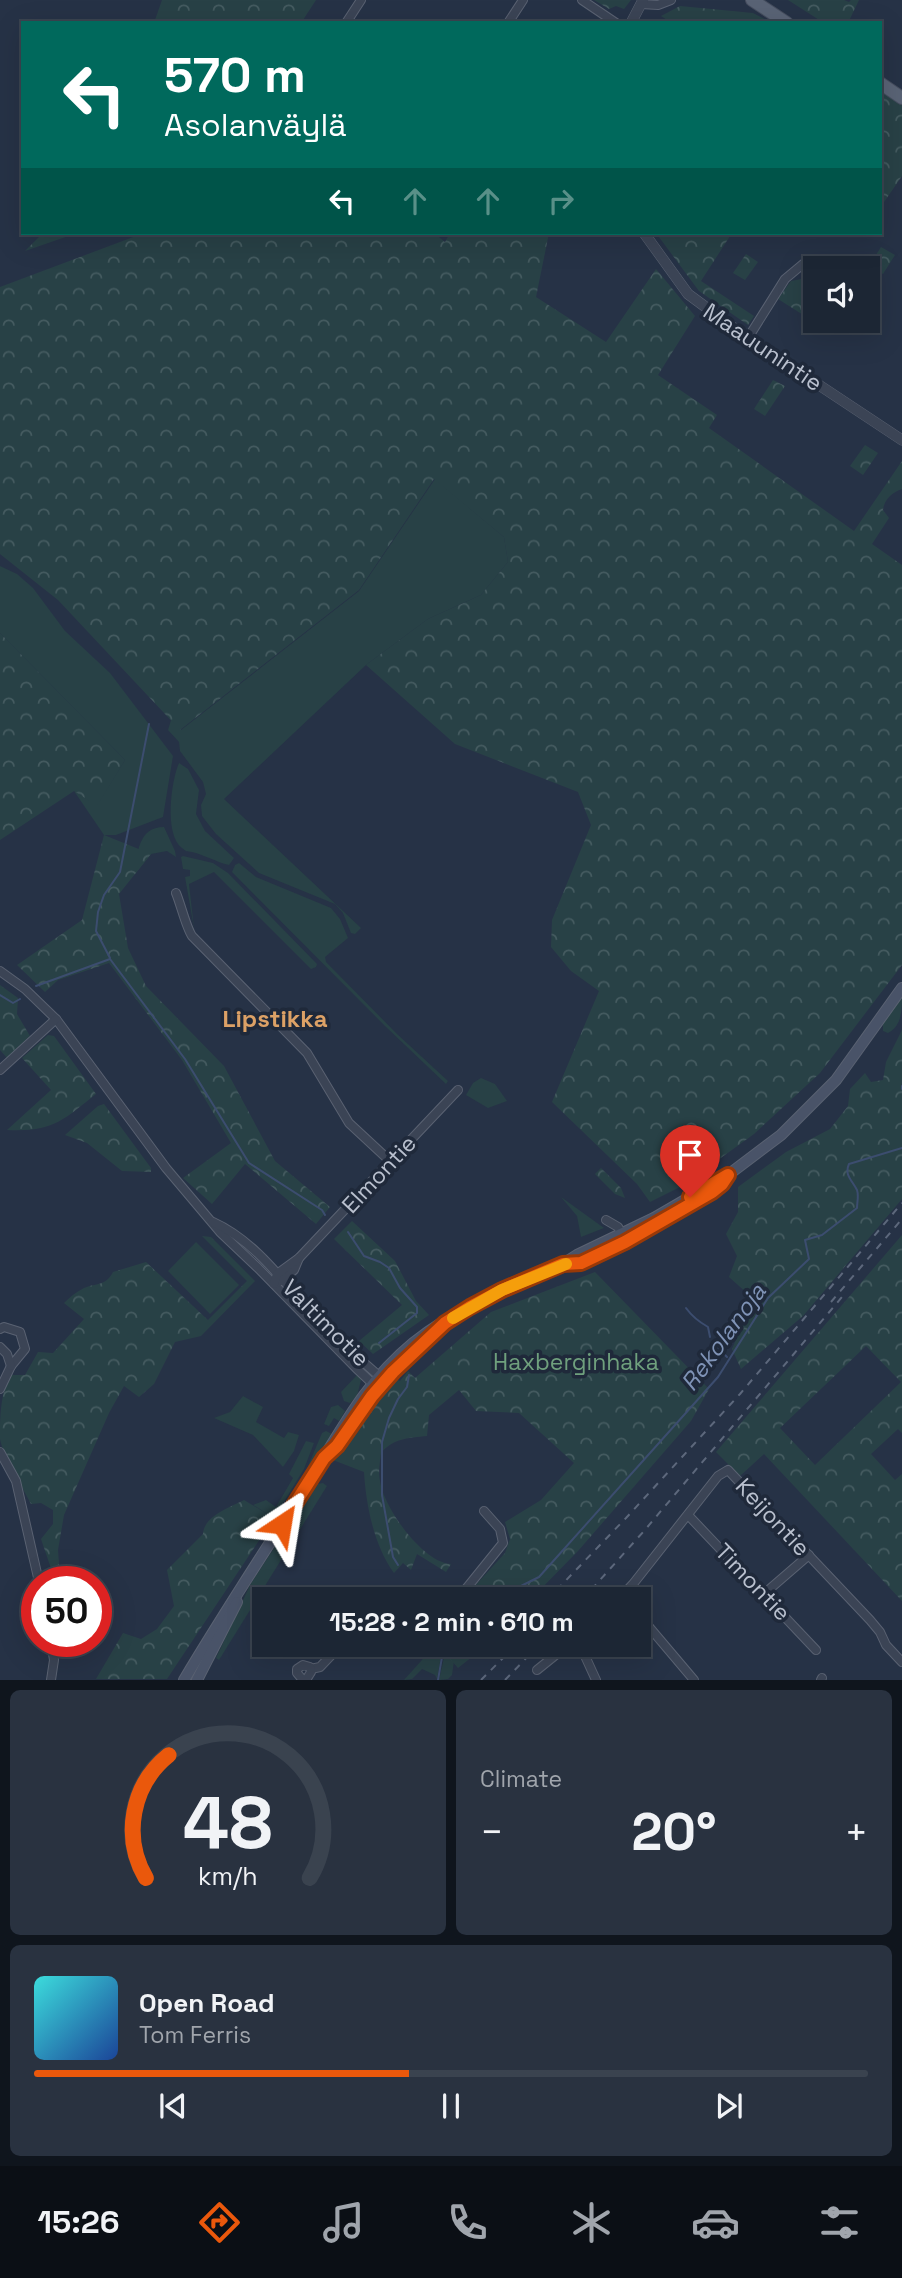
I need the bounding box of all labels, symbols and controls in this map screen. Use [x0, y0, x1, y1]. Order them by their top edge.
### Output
text: 570 m [164, 44, 306, 106]
icon: left [49, 49, 140, 140]
text: Asolanväylä [164, 105, 347, 145]
icon: left [323, 182, 361, 220]
icon: ahead [396, 182, 434, 220]
icon: ahead [469, 182, 507, 220]
icon: right [542, 182, 580, 220]
map controls [803, 256, 880, 333]
button: sound [803, 256, 880, 333]
street label: Maauunintie [698, 296, 828, 398]
district label: Lipstikka [222, 1003, 328, 1034]
pin [660, 1125, 720, 1197]
street label: Elmontie [335, 1129, 423, 1219]
icon: arrive [671, 1136, 709, 1174]
street label: Valtimotie [276, 1273, 376, 1373]
water label: Rekolanoja [674, 1277, 773, 1397]
park label: Haxberginhaka [493, 1347, 659, 1377]
street label: Keijontie [729, 1472, 817, 1562]
position arrow [245, 1487, 319, 1561]
street label: Timontie [709, 1537, 797, 1627]
speed limit sign: 50 [21, 1566, 112, 1657]
text: 15:28 · 2 min · 610 m [329, 1605, 574, 1639]
text: Climate [480, 1764, 562, 1794]
text: 48 [183, 1777, 273, 1870]
text: 20° [631, 1799, 717, 1865]
text: − [480, 1808, 504, 1856]
text: + [844, 1808, 868, 1856]
text: km/h [198, 1860, 258, 1892]
text: Open Road [139, 1986, 275, 2020]
text: Tom Ferris [139, 2020, 251, 2050]
icon: previous [154, 2087, 192, 2125]
icon: pause [432, 2087, 470, 2125]
icon: next [710, 2087, 748, 2125]
icon: directions [195, 2198, 244, 2247]
icon: music [319, 2198, 368, 2247]
icon: phone [443, 2198, 492, 2247]
icon: climate [567, 2198, 616, 2247]
icon: car [691, 2198, 740, 2247]
icon: filters [815, 2198, 864, 2247]
text: 15:26 [38, 2202, 120, 2242]

